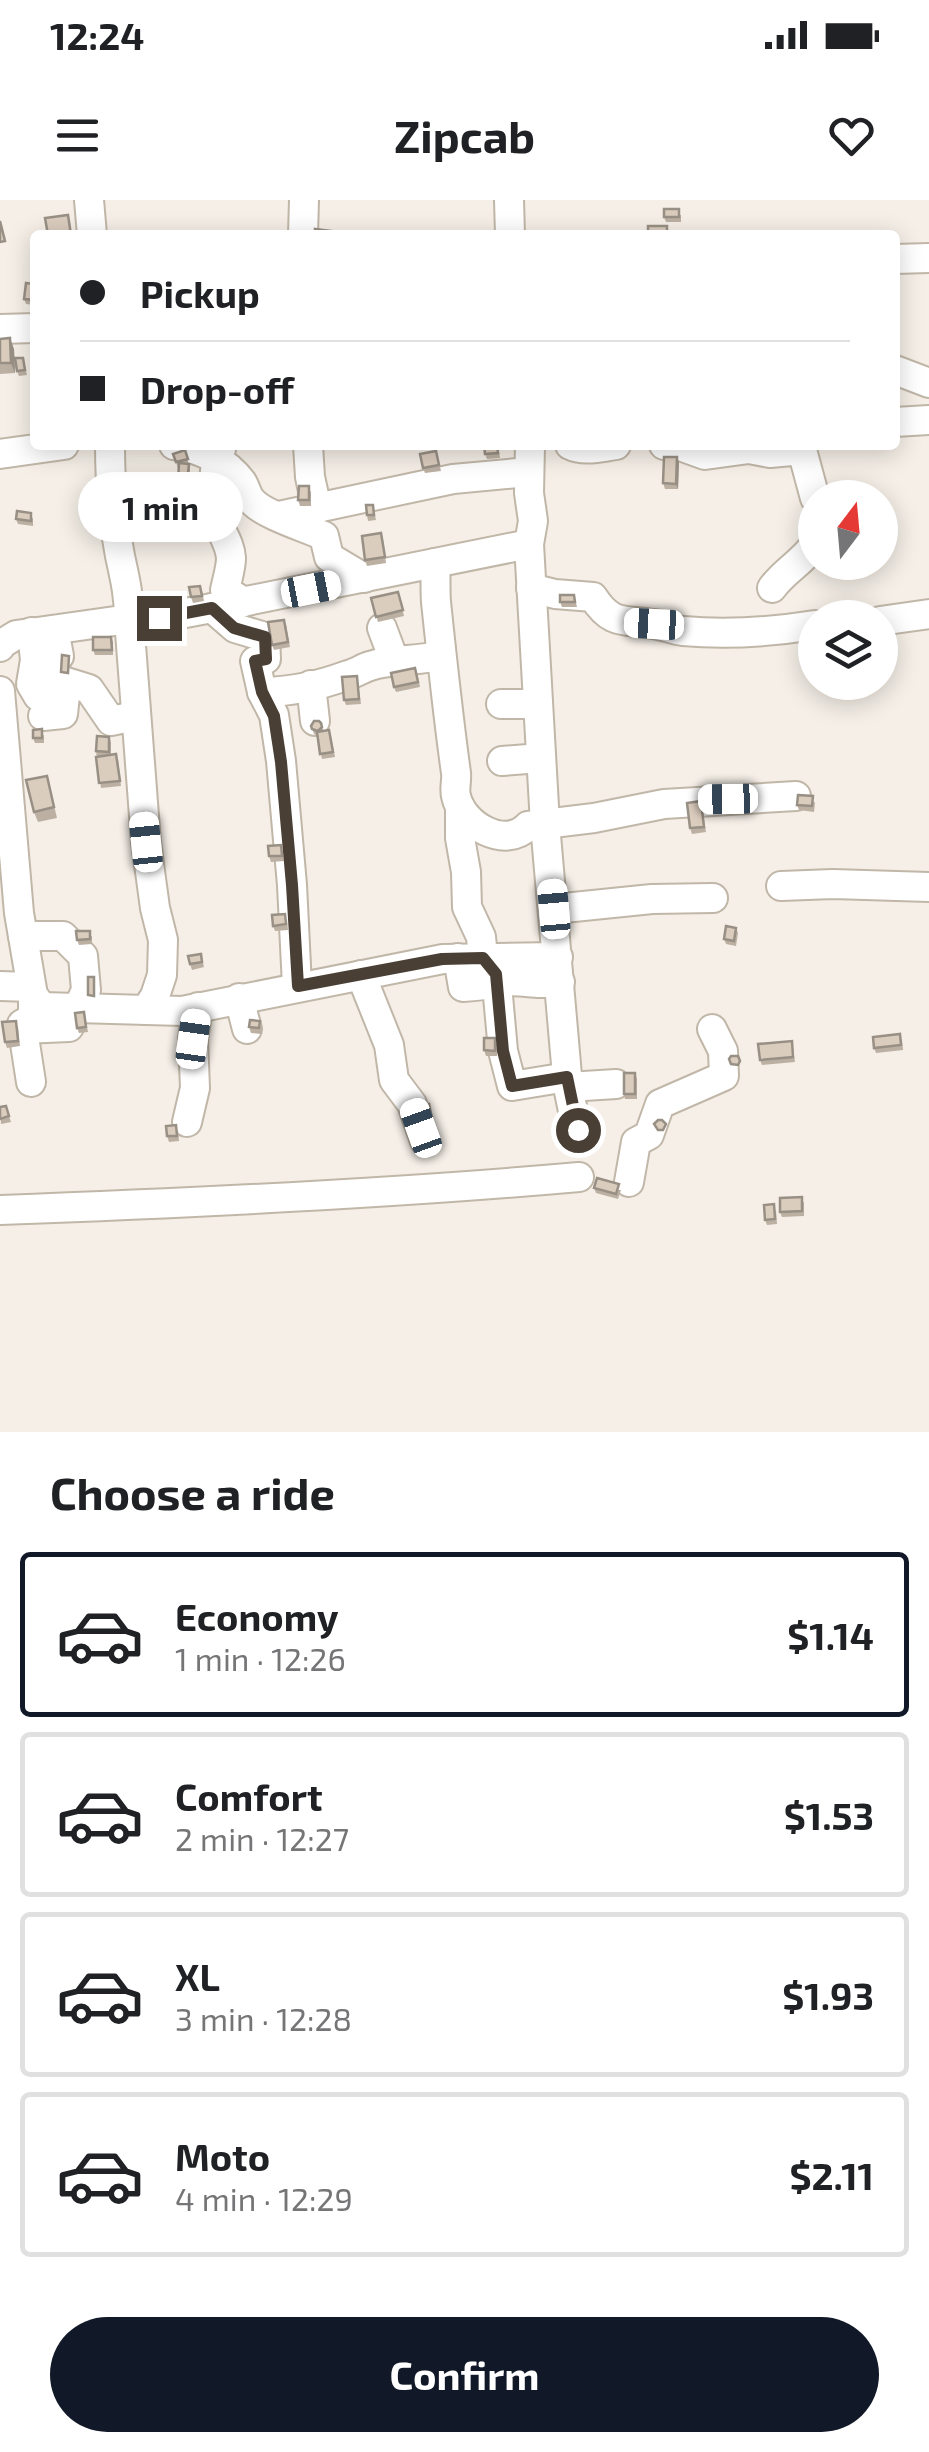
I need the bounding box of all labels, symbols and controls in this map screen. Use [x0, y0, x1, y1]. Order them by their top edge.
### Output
text: 12:24 [50, 12, 145, 58]
icon: menu [50, 108, 105, 163]
text: Zipcab [394, 108, 535, 162]
icon: heart [824, 108, 879, 163]
text: Pickup [140, 270, 260, 316]
text: Drop-off [140, 366, 294, 412]
callout: 1 min [76, 473, 242, 543]
north arrow [798, 480, 898, 580]
map controls [798, 480, 898, 700]
text: 1 min [122, 488, 199, 526]
car [279, 569, 343, 609]
route end [137, 596, 182, 641]
button: layers [798, 600, 898, 700]
car [623, 607, 685, 641]
car [698, 783, 758, 815]
car [128, 811, 164, 873]
car [536, 878, 572, 940]
car [174, 1007, 212, 1071]
car [397, 1095, 445, 1161]
route start [556, 1108, 601, 1153]
text: Choose a ride [50, 1465, 335, 1519]
icon: car [55, 1590, 145, 1680]
text: Economy [175, 1593, 339, 1639]
text: $1.14 [787, 1612, 874, 1658]
text: 1 min · 12:26 [175, 1639, 346, 1677]
icon: car [55, 1770, 145, 1860]
text: Comfort [175, 1773, 323, 1819]
text: $1.53 [784, 1792, 874, 1838]
text: 2 min · 12:27 [175, 1819, 349, 1857]
icon: car [55, 1950, 145, 2040]
text: XL [175, 1953, 220, 1999]
text: $1.93 [782, 1972, 874, 2018]
text: 3 min · 12:28 [175, 1999, 352, 2037]
icon: car [55, 2130, 145, 2220]
text: Moto [175, 2133, 270, 2179]
text: $2.11 [789, 2152, 874, 2198]
text: 4 min · 12:29 [175, 2179, 353, 2217]
button: Confirm [50, 2317, 879, 2432]

